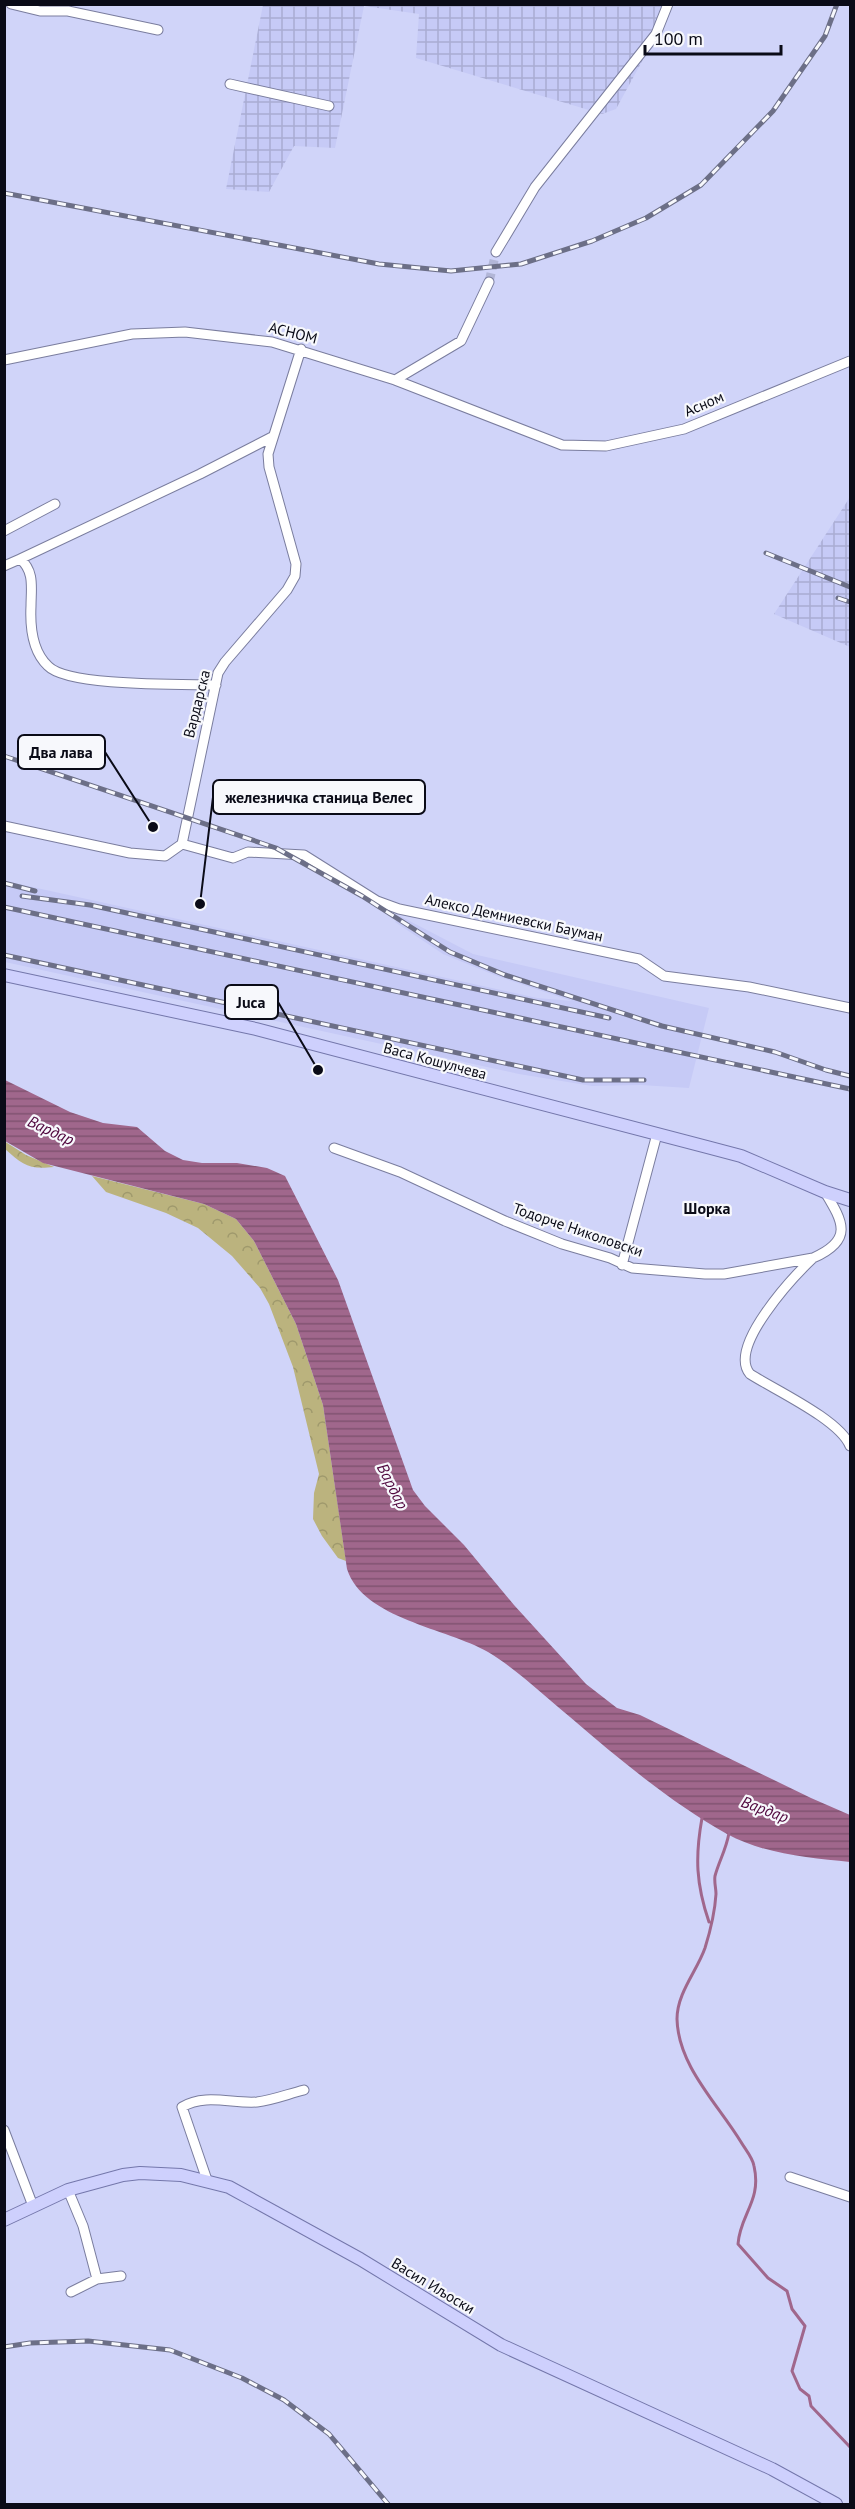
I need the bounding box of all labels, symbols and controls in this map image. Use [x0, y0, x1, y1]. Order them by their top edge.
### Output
scale bar [645, 18, 782, 56]
text: 100 m [654, 27, 703, 50]
street label: АСНОМ [267, 317, 319, 348]
street label: Асном [681, 387, 726, 420]
street label: Вардарска [179, 668, 214, 740]
callout: Два лава [18, 735, 105, 769]
text: Два лава [29, 742, 93, 762]
callout: железничка станица Велес [213, 780, 425, 814]
text: железничка станица Велес [224, 787, 413, 807]
street label: Алексо Демниевски Бауман [423, 889, 605, 946]
callout: Juca [225, 985, 278, 1019]
text: Juca [236, 992, 265, 1012]
street label: Васа Кошулчева [382, 1038, 489, 1083]
water label: Вардар [25, 1111, 77, 1149]
street label: Тодорче Николовски [511, 1198, 646, 1261]
district label: Шорка [684, 1198, 730, 1218]
water label: Вардар [373, 1460, 413, 1512]
water label: Вардар [739, 1791, 791, 1827]
street label: Васил Иљоски [388, 2253, 478, 2318]

